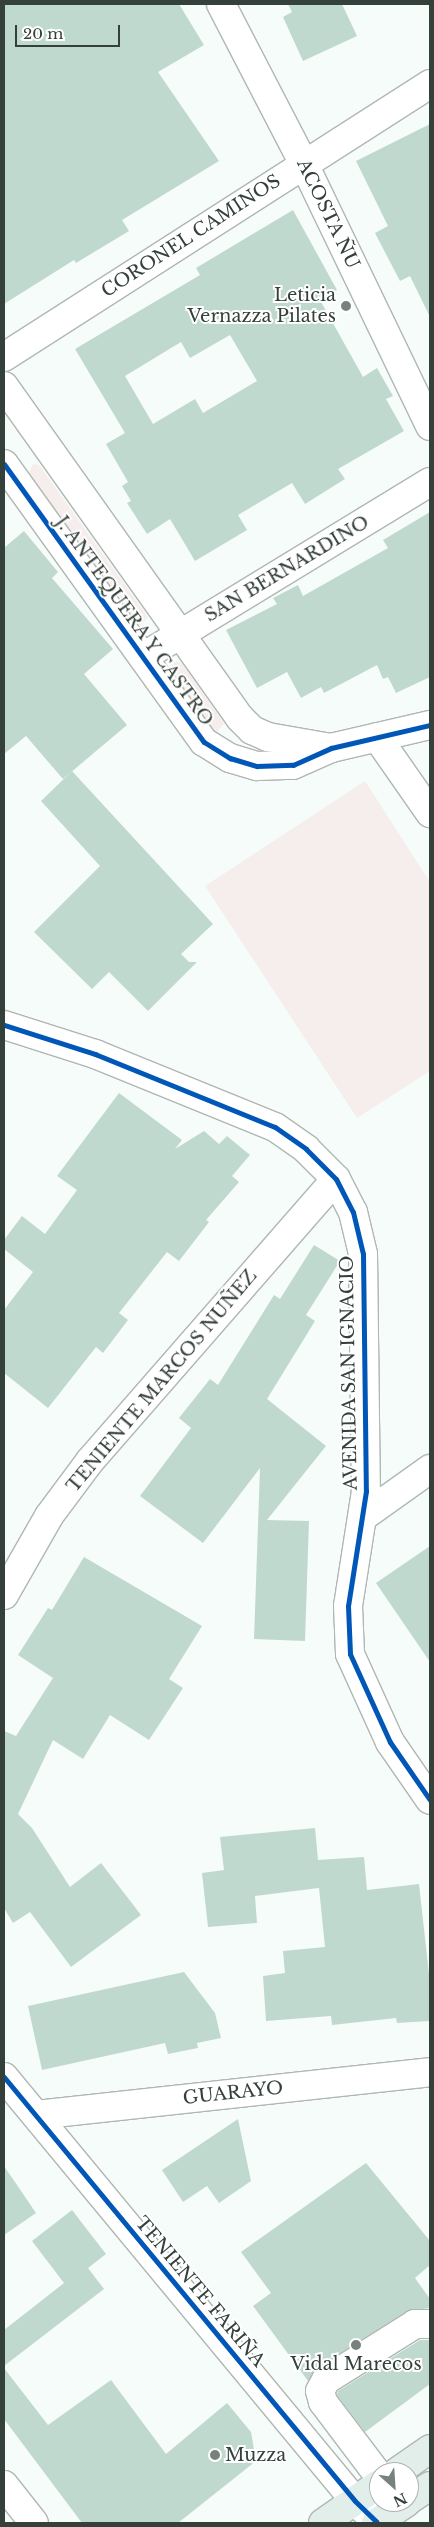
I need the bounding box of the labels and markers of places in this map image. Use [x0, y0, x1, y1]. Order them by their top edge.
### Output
place label: Leticia Vernazza Pilates [187, 285, 336, 328]
marker: Leticia Vernazza Pilates [340, 300, 352, 312]
marker: Vidal Marecos [350, 2339, 362, 2351]
place label: Vidal Marecos [290, 2353, 422, 2375]
place label: Muzza [225, 2444, 286, 2466]
marker: Muzza [209, 2449, 221, 2461]

